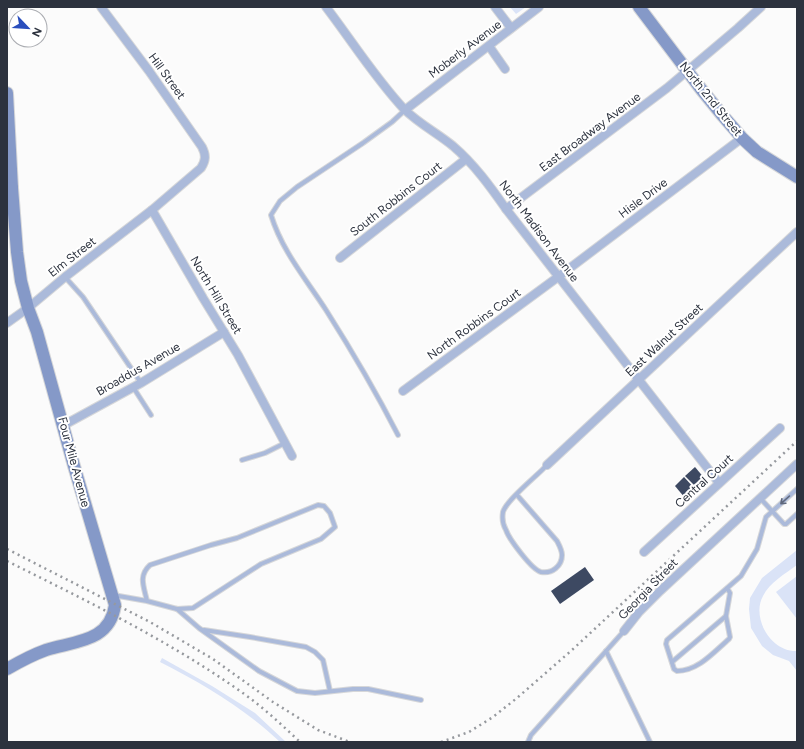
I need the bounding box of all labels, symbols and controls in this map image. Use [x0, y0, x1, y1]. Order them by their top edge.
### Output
north arrow [8, 8, 48, 48]
street label: Moberly Avenue [426, 17, 504, 81]
text: N [29, 25, 44, 39]
street label: Hill Street [146, 50, 189, 102]
street label: North 2nd Street [677, 59, 746, 139]
street label: East Broadway Avenue [537, 89, 644, 175]
street label: South Robbins Court [347, 159, 445, 239]
street label: Hisle Drive [616, 175, 670, 221]
street label: North Madison Avenue [496, 178, 582, 285]
street label: Elm Street [45, 234, 99, 280]
street label: North Hill Street [187, 254, 245, 337]
street label: North Robbins Court [425, 285, 524, 363]
street label: East Walnut Street [622, 300, 706, 379]
street label: Broaddus Avenue [94, 339, 183, 399]
street label: Four Mile Avenue [55, 415, 93, 509]
street label: Central Court [672, 451, 736, 511]
one-way arrow [780, 495, 790, 504]
street label: Georgia Street [615, 555, 681, 622]

